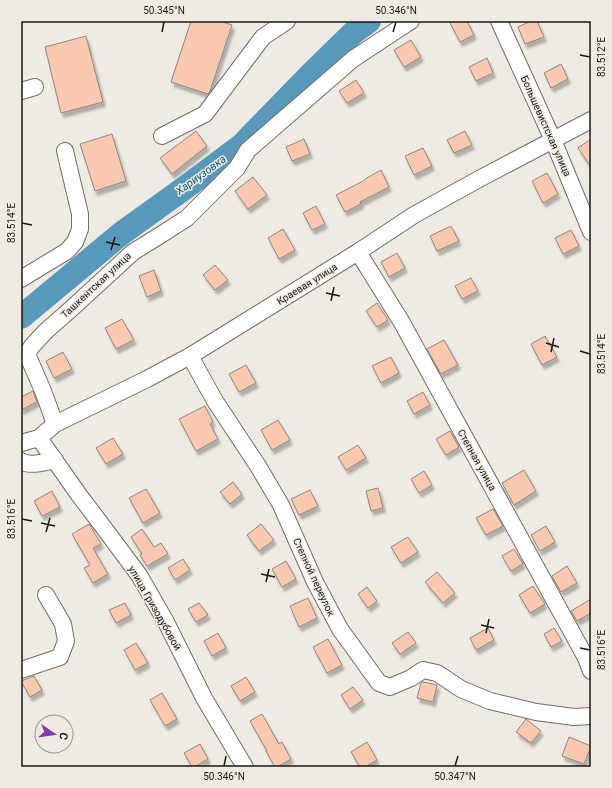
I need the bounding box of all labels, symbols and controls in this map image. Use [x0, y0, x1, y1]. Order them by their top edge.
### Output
text: 50.345°N [143, 5, 185, 16]
text: 50.346°N [375, 5, 417, 16]
text: 83.512°E [596, 37, 607, 77]
street label: Большевистская улица [519, 74, 573, 178]
water label: Хариузовка [173, 152, 229, 198]
text: 83.514°E [6, 203, 17, 243]
street label: Ташкентская улица [59, 250, 133, 320]
street label: Краевая улица [275, 261, 339, 307]
text: 83.514°E [596, 334, 607, 374]
street label: Степная улица [456, 427, 498, 493]
text: 83.516°E [6, 499, 17, 539]
street label: Степной переулок [291, 536, 337, 618]
street label: улица Гризодубовой [126, 564, 184, 652]
text: 83.516°E [596, 630, 607, 670]
north arrow [34, 714, 74, 754]
text: С [56, 731, 70, 741]
text: 50.346°N [203, 771, 245, 782]
text: 50.347°N [434, 771, 476, 782]

